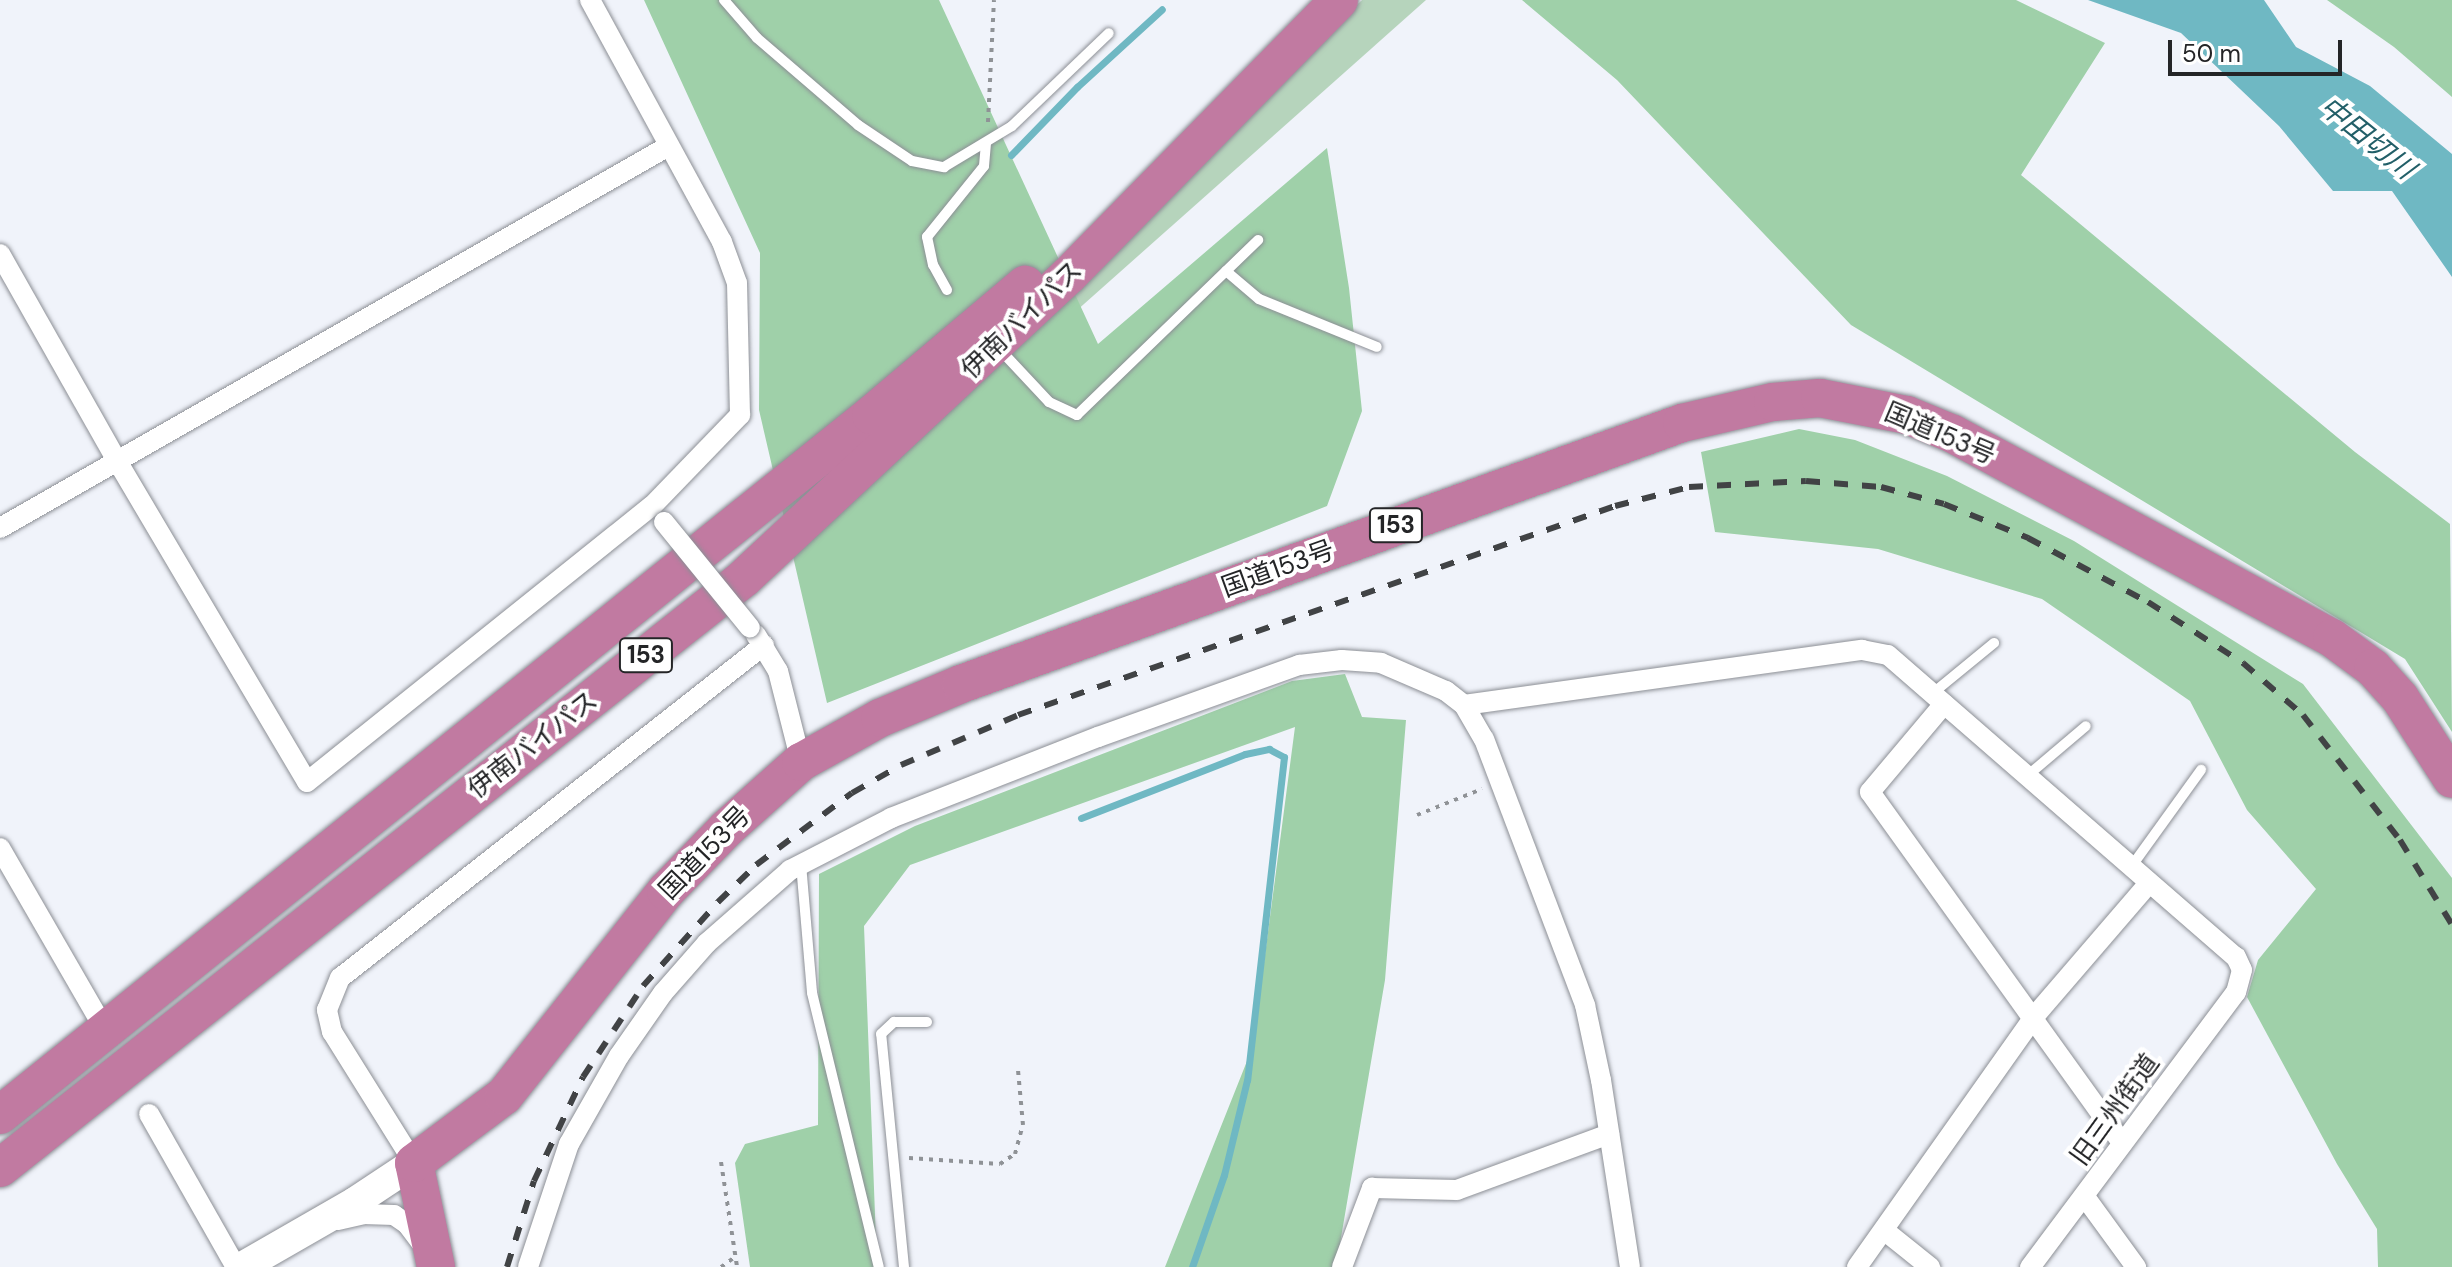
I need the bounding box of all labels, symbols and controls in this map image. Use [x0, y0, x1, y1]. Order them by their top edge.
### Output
scale bar [2172, 24, 2346, 74]
text: 50 m [2182, 38, 2241, 69]
water label: 中田切川 [2313, 90, 2421, 186]
street label: 伊南バイパス [955, 255, 1089, 385]
street label: 国道153号 [1880, 397, 2000, 471]
road number: 153 [1368, 505, 1424, 545]
street label: 国道153号 [1218, 534, 1338, 604]
road number: 153 [618, 635, 674, 675]
street label: 伊南バイパス [462, 685, 604, 805]
street label: 国道153号 [653, 800, 757, 906]
street label: 旧三州街道 [2064, 1048, 2166, 1172]

